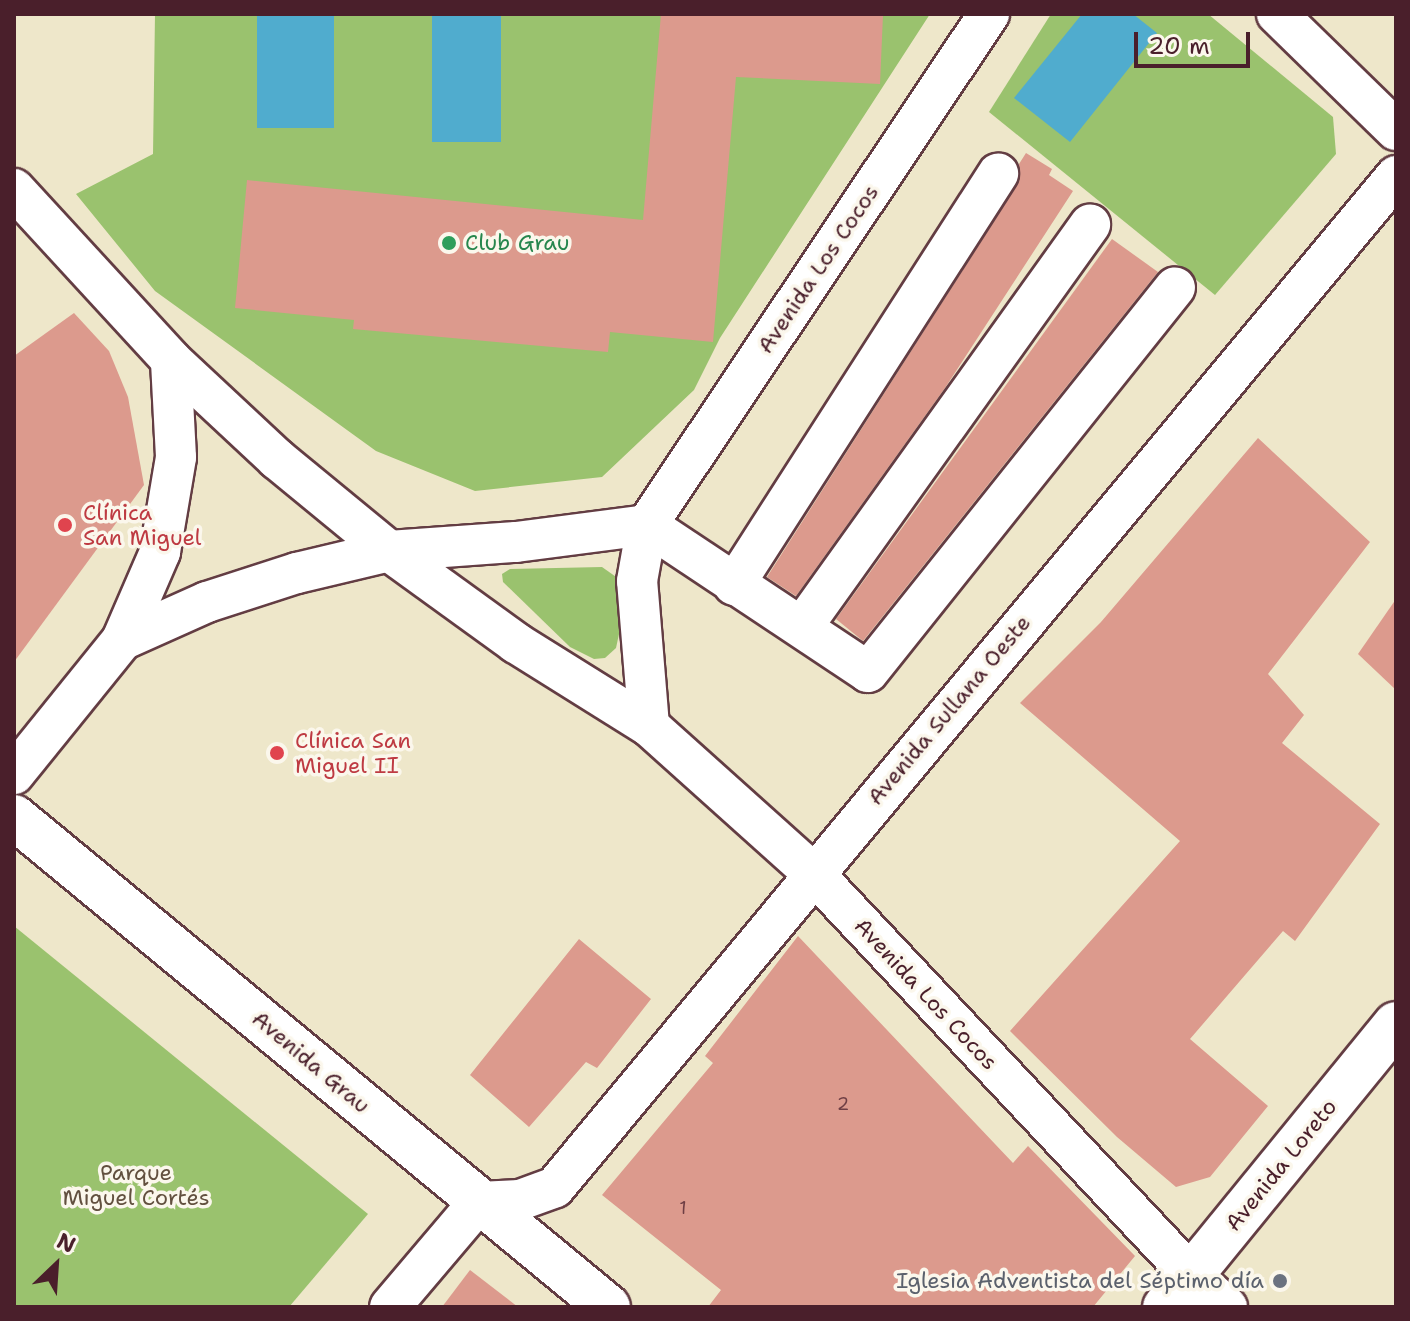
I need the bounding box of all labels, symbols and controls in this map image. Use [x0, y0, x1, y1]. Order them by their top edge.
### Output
scale bar [1138, 16, 1254, 66]
text: 20 m [1148, 30, 1210, 62]
street label: Avenida Los Cocos [752, 180, 884, 358]
place label: Club Grau [465, 230, 569, 256]
marker: Club Grau [440, 234, 458, 252]
place label: Clínica San Miguel [83, 499, 201, 550]
marker: Clínica San Miguel [54, 514, 76, 536]
street label: Avenida Sullana Oeste [862, 610, 1036, 810]
place label: Clínica San Miguel II [295, 727, 411, 778]
marker: Clínica San Miguel II [266, 742, 288, 764]
street label: Avenida Los Cocos [849, 913, 1003, 1075]
street label: Avenida Grau [247, 1005, 375, 1119]
house number: 2 [837, 1093, 849, 1115]
street label: Avenida Loreto [1220, 1094, 1342, 1236]
park label: Parque Miguel Cortés [62, 1159, 210, 1210]
house number: 1 [679, 1197, 687, 1219]
north arrow [16, 1225, 96, 1305]
text: N [52, 1226, 80, 1260]
place label: Iglesia Adventista del Séptimo día [896, 1268, 1264, 1294]
marker: Iglesia Adventista del Séptimo día [1271, 1272, 1289, 1290]

